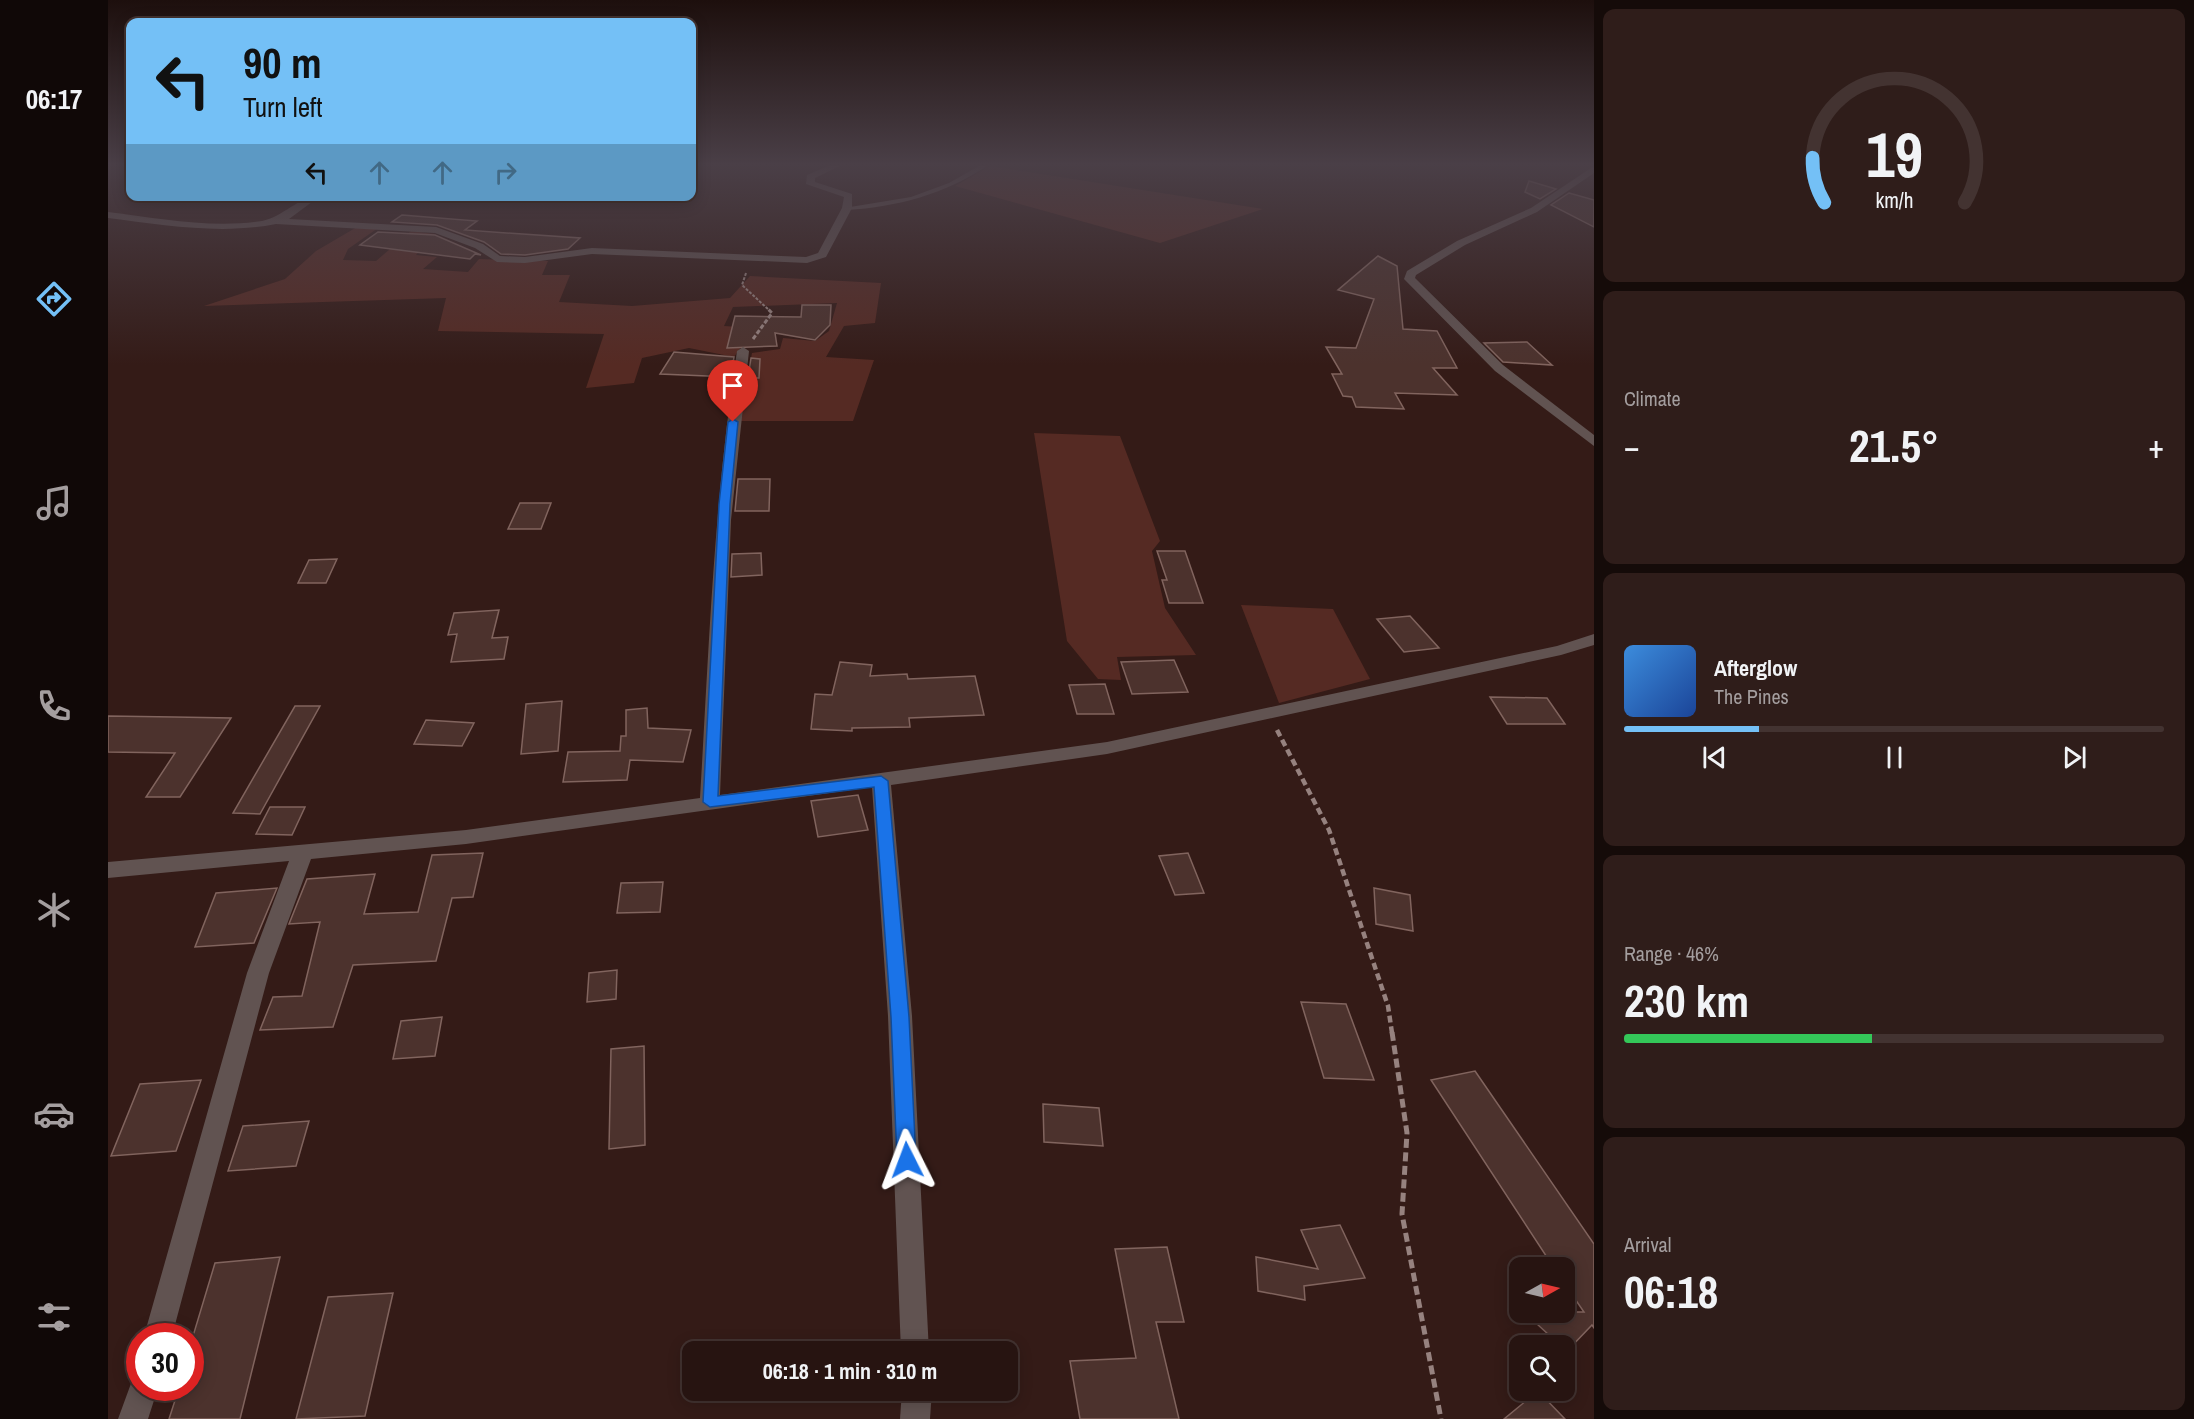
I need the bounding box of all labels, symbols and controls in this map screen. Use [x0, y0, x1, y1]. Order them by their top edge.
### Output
text: 90 m [243, 35, 322, 91]
icon: left [144, 42, 222, 120]
text: 06:17 [26, 81, 82, 117]
text: Turn left [243, 89, 322, 125]
text: 19 [1866, 112, 1922, 196]
icon: left [300, 156, 333, 189]
icon: ahead [363, 156, 396, 189]
icon: ahead [426, 156, 459, 189]
icon: right [489, 156, 522, 189]
text: km/h [1875, 186, 1913, 215]
icon: directions [33, 278, 75, 320]
pin [707, 360, 758, 422]
icon: arrive [716, 369, 749, 402]
text: Climate [1624, 385, 1681, 412]
text: 21.5° [1849, 415, 1939, 476]
text: − [1624, 424, 1640, 468]
text: + [2148, 424, 2164, 468]
icon: music [33, 482, 75, 524]
text: Afterglow [1714, 653, 1797, 683]
text: The Pines [1714, 683, 1789, 710]
icon: phone [33, 685, 75, 727]
icon: previous [1698, 741, 1731, 774]
icon: pause [1878, 741, 1911, 774]
icon: next [2058, 741, 2091, 774]
icon: climate [33, 889, 75, 931]
text: Range · 46% [1624, 940, 1719, 967]
text: 230 km [1624, 970, 1749, 1031]
icon: car [33, 1093, 75, 1135]
position arrow [875, 1128, 939, 1192]
text: Arrival [1624, 1231, 1671, 1258]
north arrow [1509, 1257, 1575, 1323]
map controls [1509, 1257, 1575, 1401]
text: 06:18 [1624, 1261, 1718, 1322]
icon: filters [33, 1296, 75, 1338]
speed limit sign: 30 [126, 1323, 204, 1401]
button: search [1509, 1335, 1575, 1401]
text: 06:18 · 1 min · 310 m [763, 1356, 937, 1386]

